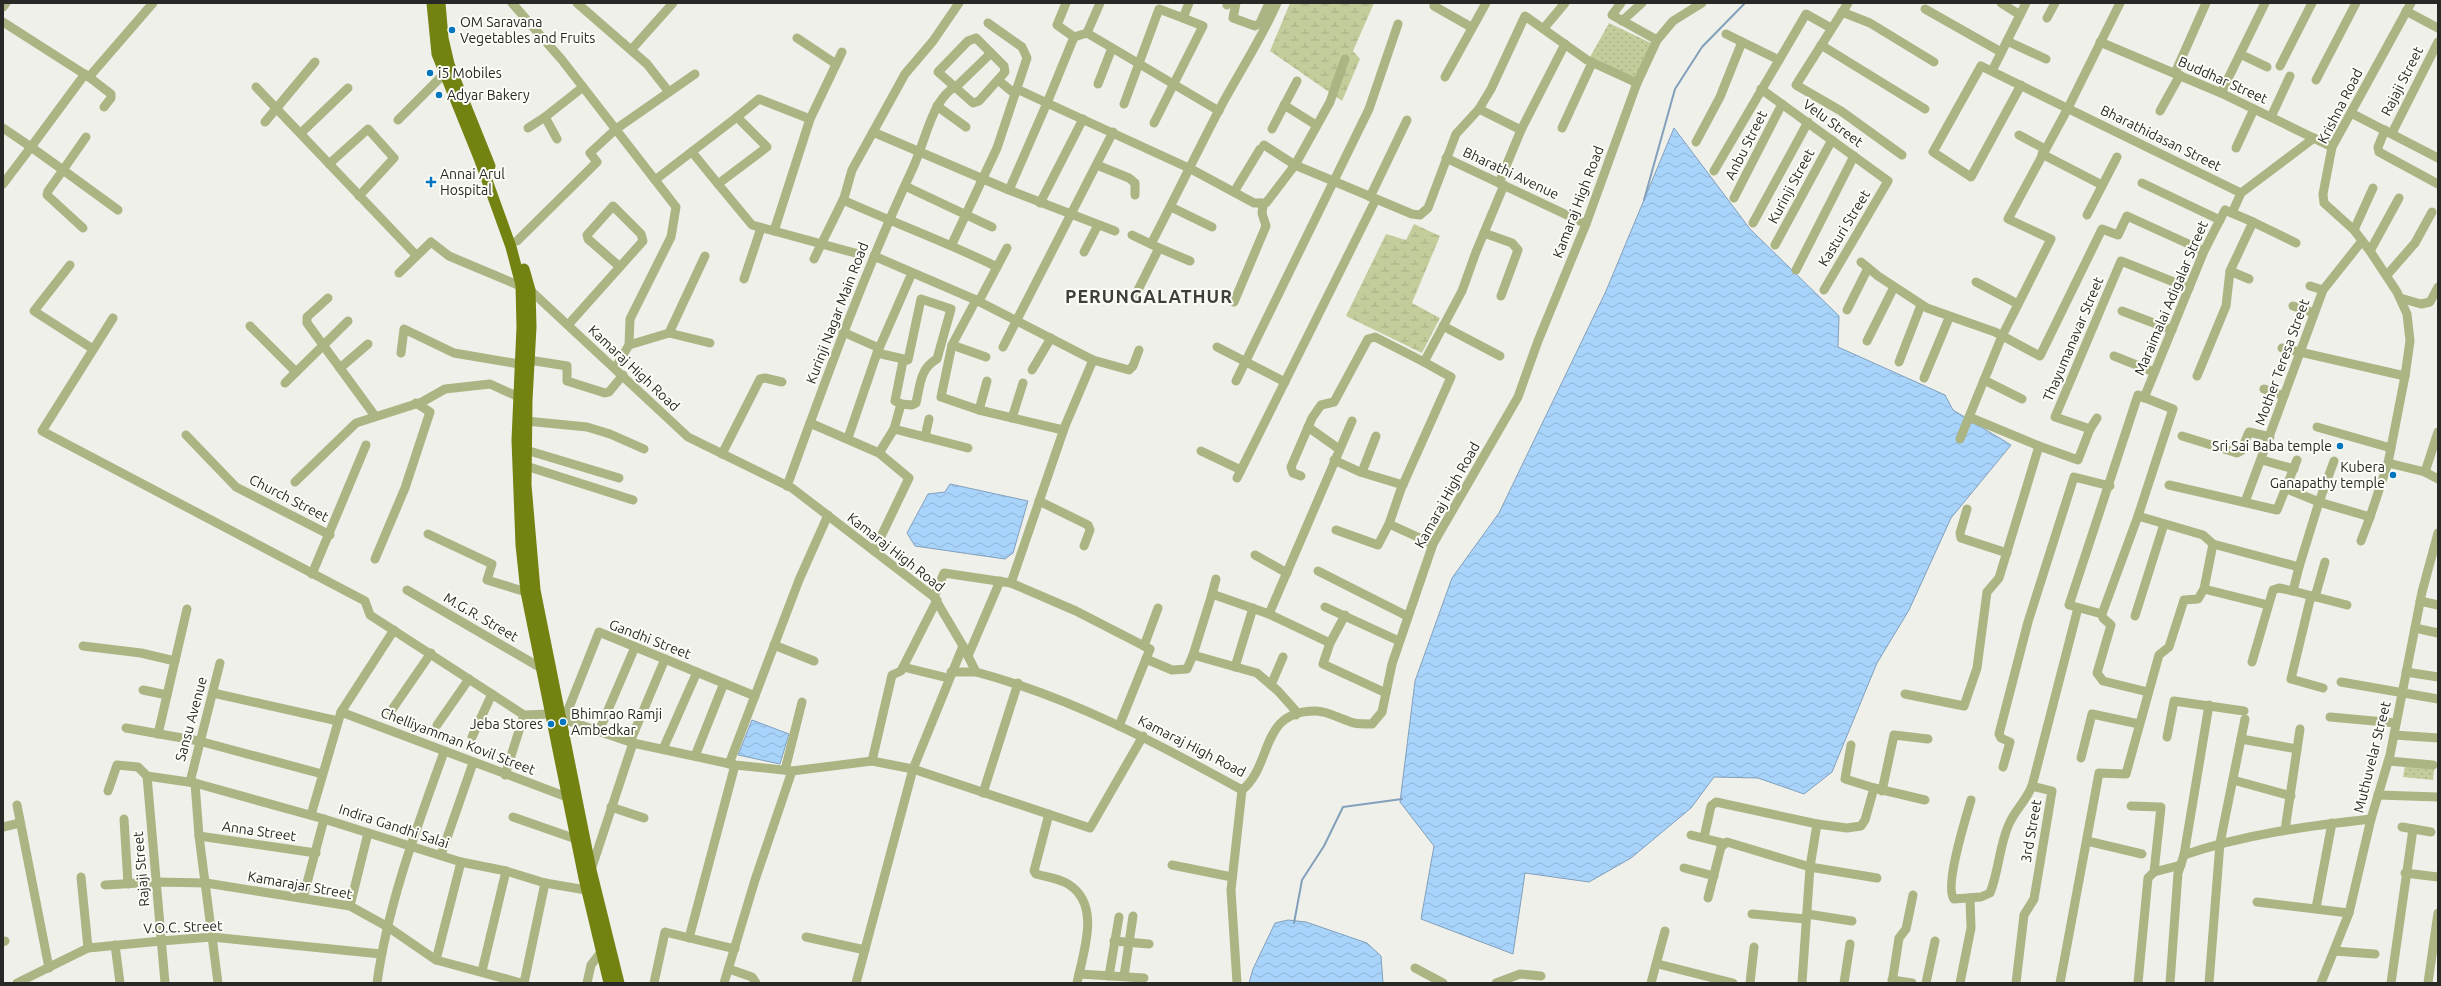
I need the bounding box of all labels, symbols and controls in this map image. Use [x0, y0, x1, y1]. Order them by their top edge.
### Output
place label: OM Saravana Vegetables and Fruits [460, 14, 595, 46]
marker: OM Saravana Vegetables and Fruits [447, 25, 457, 35]
street label: Rajaji Street [2378, 43, 2427, 118]
street label: Buddhar Street [2176, 53, 2271, 107]
place label: i5 Mobiles [438, 65, 502, 81]
street label: Krishna Road [2314, 66, 2366, 146]
marker: i5 Mobiles [425, 68, 435, 78]
place label: Adyar Bakery [447, 87, 530, 103]
marker: Adyar Bakery [434, 90, 444, 100]
street label: Velu Street [1800, 96, 1866, 150]
street label: Bharathidasan Street [2098, 102, 2224, 174]
street label: Anbu Street [1722, 107, 1771, 182]
street label: Bharathi Avenue [1461, 144, 1561, 202]
street label: Kamaraj High Road [1549, 144, 1607, 260]
street label: Kurinji Street [1765, 145, 1818, 226]
place label: Annai Arul Hospital [440, 166, 505, 198]
marker: Annai Arul Hospital [425, 176, 437, 188]
street label: Kasturi Street [1815, 186, 1873, 269]
street label: Maraimalai Adigalar Street [2131, 218, 2211, 378]
street label: Kurinji Nagar Main Road [803, 240, 871, 386]
street label: Thayumanavar Street [2039, 274, 2107, 404]
district label: PERUNGALATHUR [1065, 286, 1233, 306]
street label: Mother Teresa Street [2252, 296, 2313, 427]
street label: Kamaraj High Road [585, 322, 683, 414]
place label: Sri Sai Baba temple [2212, 438, 2332, 454]
street label: Kamaraj High Road [1411, 439, 1483, 551]
marker: Sri Sai Baba temple [2335, 441, 2345, 451]
place label: Kubera Ganapathy temple [2270, 459, 2385, 491]
marker: Kubera Ganapathy temple [2388, 470, 2398, 480]
street label: Church Street [247, 471, 332, 525]
street label: Kamaraj High Road [844, 509, 948, 595]
street label: M.G.R. Street [441, 589, 521, 645]
street label: Gandhi Street [607, 616, 694, 662]
street label: Sansu Avenue [172, 675, 210, 763]
street label: Muthuvelar Street [2350, 699, 2394, 815]
street label: Chelliyamman Kovil Street [378, 704, 538, 778]
place label: Bhimrao Ramji Ambedkar [571, 706, 662, 738]
street label: Kamaraj High Road [1135, 712, 1249, 780]
place label: Jeba Stores [470, 716, 543, 732]
marker: Bhimrao Ramji Ambedkar [558, 717, 568, 727]
marker: Jeba Stores [546, 719, 556, 729]
street label: 3rd Street [2018, 798, 2044, 864]
street label: Indira Gandhi Salai [337, 801, 451, 851]
street label: Anna Street [221, 818, 298, 844]
street label: Rajaji Street [130, 830, 152, 907]
street label: Kamarajar Street [247, 868, 354, 902]
street label: V.O.C. Street [143, 918, 223, 936]

